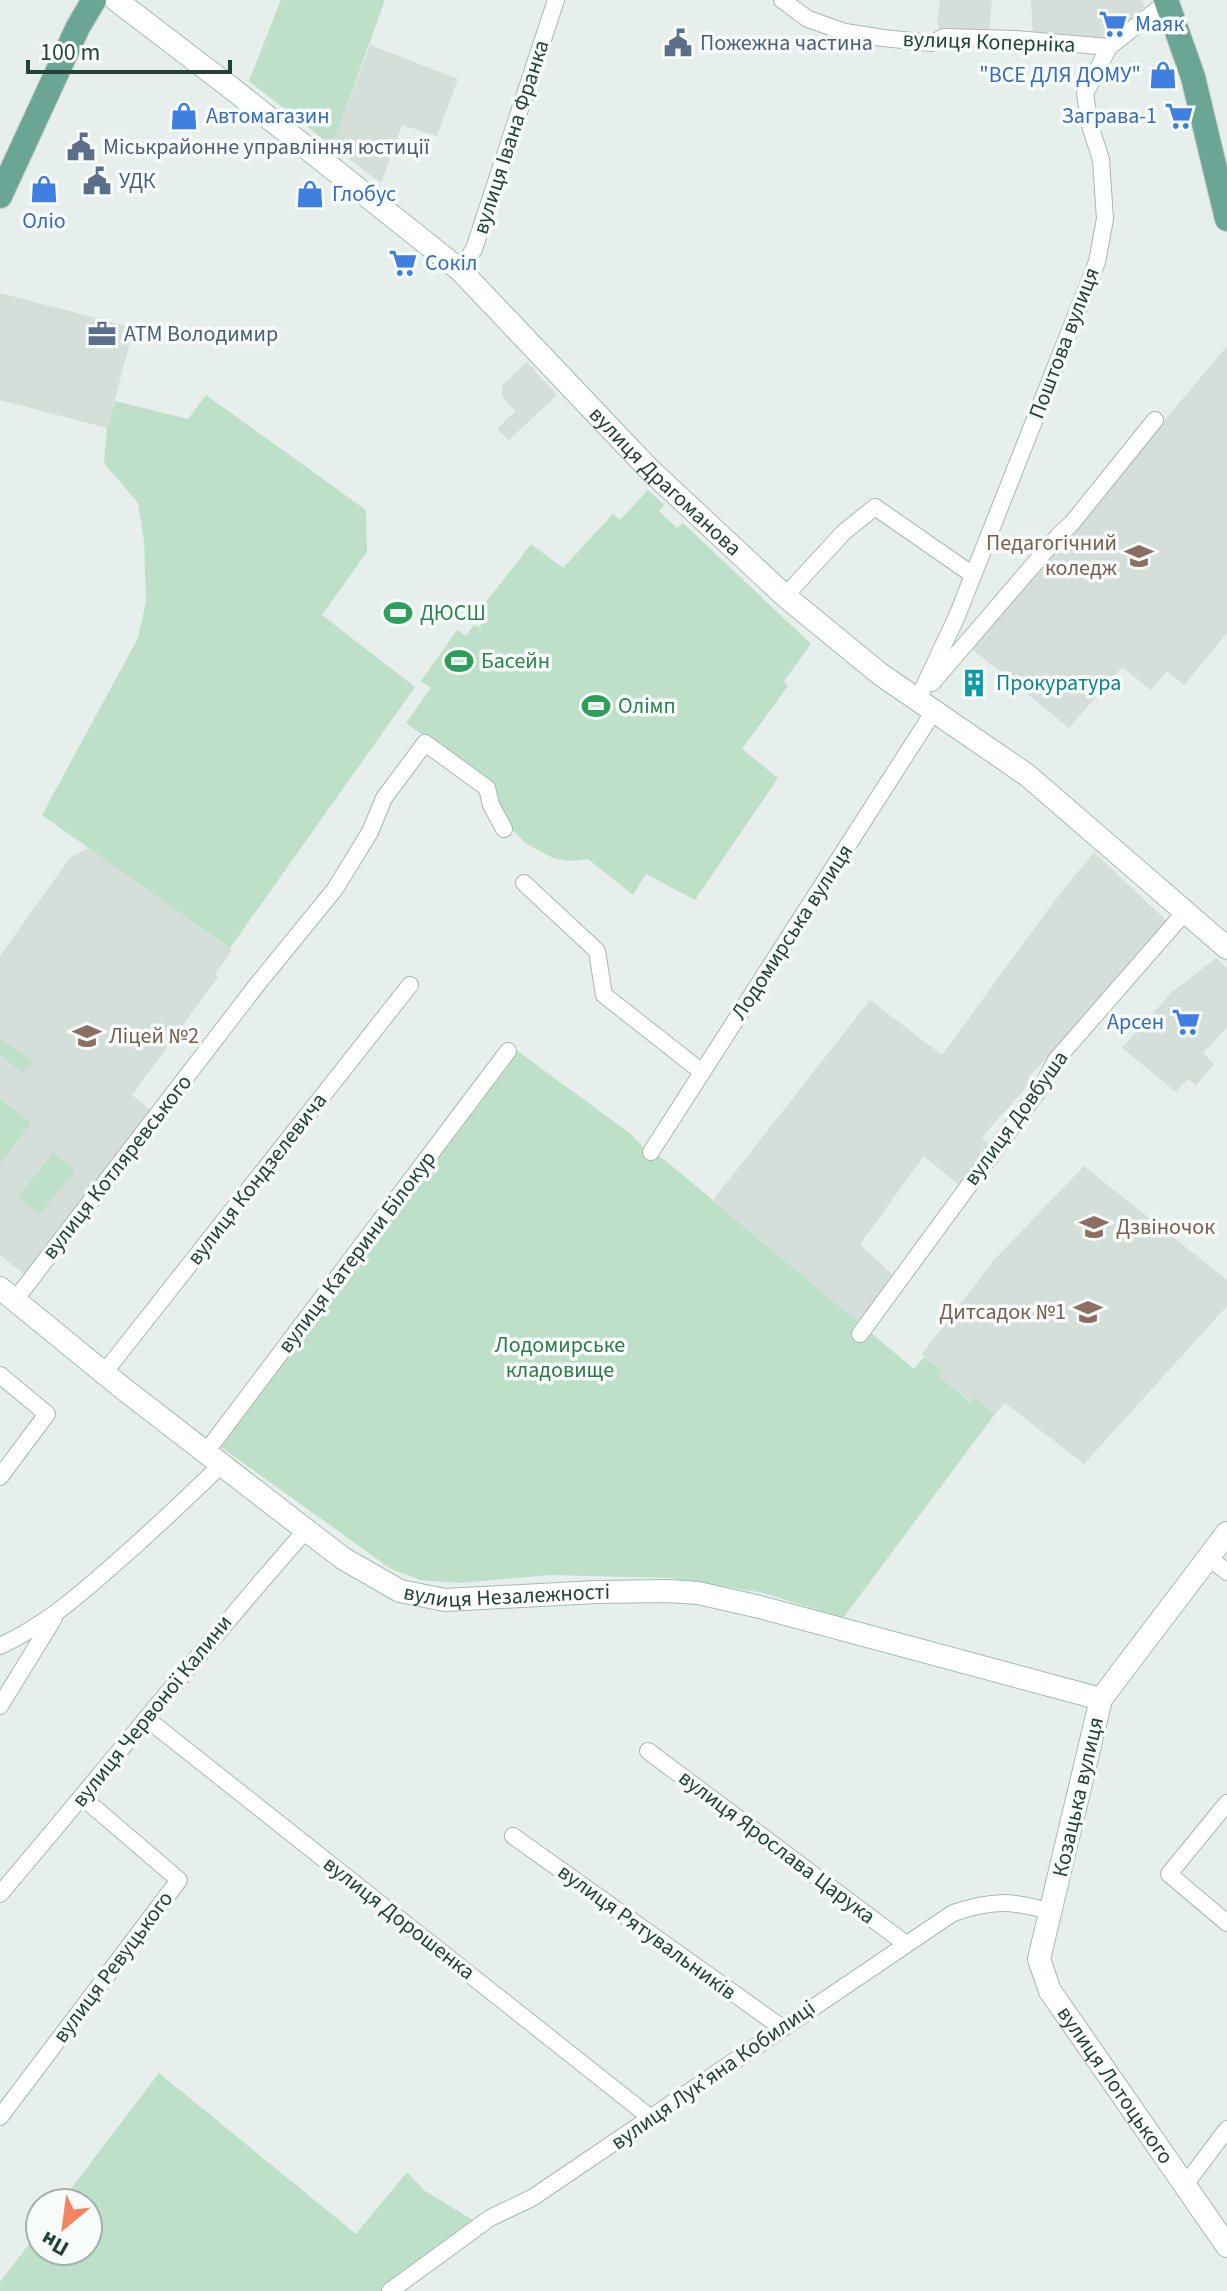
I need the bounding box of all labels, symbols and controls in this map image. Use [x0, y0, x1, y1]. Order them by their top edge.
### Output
place label: Маяк [1135, 8, 1184, 40]
supermarket icon: Маяк [1098, 9, 1128, 39]
street label: вулиця Коперніка [902, 23, 1076, 61]
scale bar [28, 24, 230, 74]
place label: Пожежна частина [700, 27, 873, 59]
public building icon: Пожежна частина [663, 28, 693, 58]
text: 100 m [40, 35, 100, 70]
street label: вулиця Івана Франка [465, 36, 557, 238]
place label: "ВСЕ ДЛЯ ДОМУ" [979, 59, 1141, 91]
shop icon: "ВСЕ ДЛЯ ДОМУ" [1148, 60, 1178, 90]
place label: Автомагазин [206, 100, 330, 132]
place label: Заграва-1 [1062, 100, 1157, 132]
shop icon: Автомагазин [169, 101, 199, 131]
supermarket icon: Заграва-1 [1164, 101, 1194, 131]
place label: Міськрайонне управління юстиції [103, 131, 430, 163]
public building icon: Міськрайонне управління юстиції [66, 132, 96, 162]
place label: УДК [119, 165, 156, 197]
public building icon: УДК [82, 166, 112, 196]
shop icon: Оліо [29, 174, 59, 204]
place label: Глобус [332, 178, 396, 210]
shop icon: Глобус [295, 179, 325, 209]
place label: Оліо [22, 205, 66, 237]
place label: Сокіл [425, 247, 477, 279]
supermarket icon: Сокіл [388, 248, 418, 278]
street label: Поштова вулиця [1020, 263, 1108, 423]
place label: АТМ Володимир [124, 318, 278, 350]
office icon: АТМ Володимир [87, 319, 117, 349]
street label: вулиця Драгоманова [582, 399, 749, 564]
place label: Педагогічний коледж [986, 527, 1117, 584]
school or university icon: Педагогічний коледж [1124, 541, 1154, 571]
place label: ДЮСШ [420, 597, 486, 629]
sports icon: ДЮСШ [383, 598, 413, 628]
place label: Басейн [481, 645, 550, 677]
sports icon: Басейн [444, 646, 474, 676]
place label: Прокуратура [996, 667, 1121, 699]
building icon: Прокуратура [959, 668, 989, 698]
place label: Олімп [618, 690, 676, 722]
sports icon: Олімп [581, 691, 611, 721]
street label: Лодомирська вулиця [723, 838, 861, 1026]
place label: Арсен [1107, 1006, 1164, 1038]
supermarket icon: Арсен [1171, 1007, 1201, 1037]
place label: Ліцей №2 [109, 1020, 199, 1052]
school or university icon: Ліцей №2 [72, 1021, 102, 1051]
street label: вулиця Довбуша [956, 1044, 1076, 1192]
street label: вулиця Котляревського [34, 1068, 200, 1266]
street label: вулиця Кондзелевича [179, 1086, 335, 1272]
street label: вулиця Катерини Білокур [270, 1144, 444, 1360]
place label: Дзвіночок [1116, 1211, 1215, 1243]
school or university icon: Дзвіночок [1079, 1212, 1109, 1242]
place label: Дитсадок №1 [939, 1296, 1066, 1328]
school or university icon: Дитсадок №1 [1073, 1297, 1103, 1327]
park label: Лодомирське кладовище [495, 1329, 625, 1386]
street label: вулиця Незалежності [401, 1576, 610, 1616]
street label: вулиця Червоної Калини [64, 1608, 240, 1814]
street label: Козацька вулиця [1044, 1714, 1112, 1880]
street label: вулиця Ярослава Царука [672, 1762, 882, 1932]
street label: вулиця Дорошенка [316, 1848, 482, 1988]
street label: вулиця Рятувальників [551, 1856, 743, 2008]
street label: вулиця Ревуцького [45, 1884, 181, 2050]
street label: вулиця Лукʼяна Кобилиці [604, 1992, 822, 2158]
street label: вулиця Лотоцького [1049, 1999, 1181, 2171]
north arrow [24, 2187, 104, 2267]
text: Пн [35, 2223, 75, 2264]

